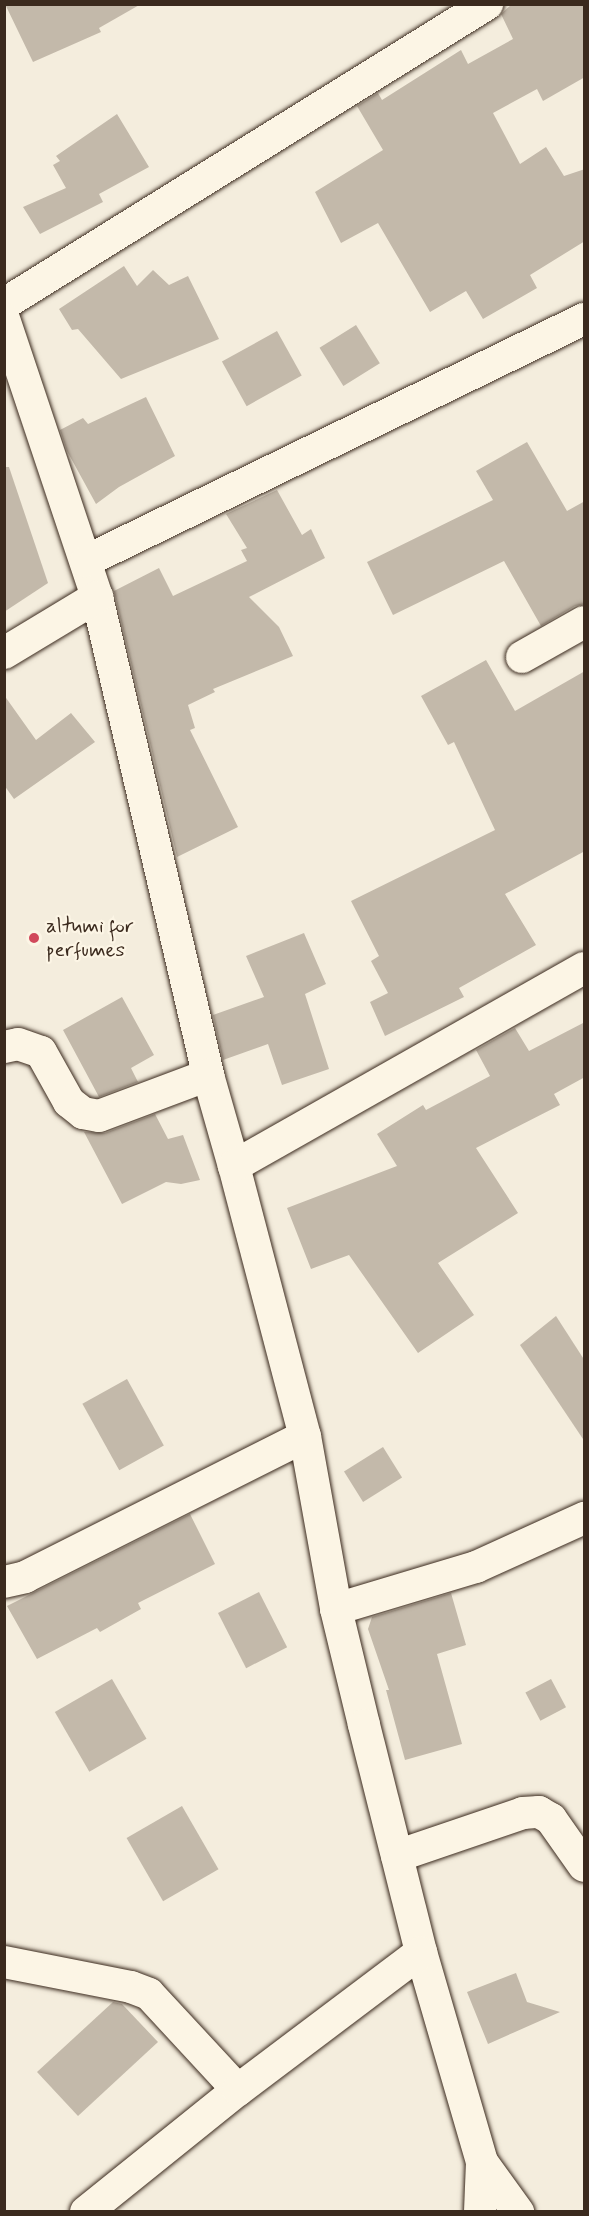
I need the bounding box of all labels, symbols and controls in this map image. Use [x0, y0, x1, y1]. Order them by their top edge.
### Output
place label: altumi for perfumes [46, 913, 134, 963]
marker: altumi for perfumes [27, 931, 41, 945]

